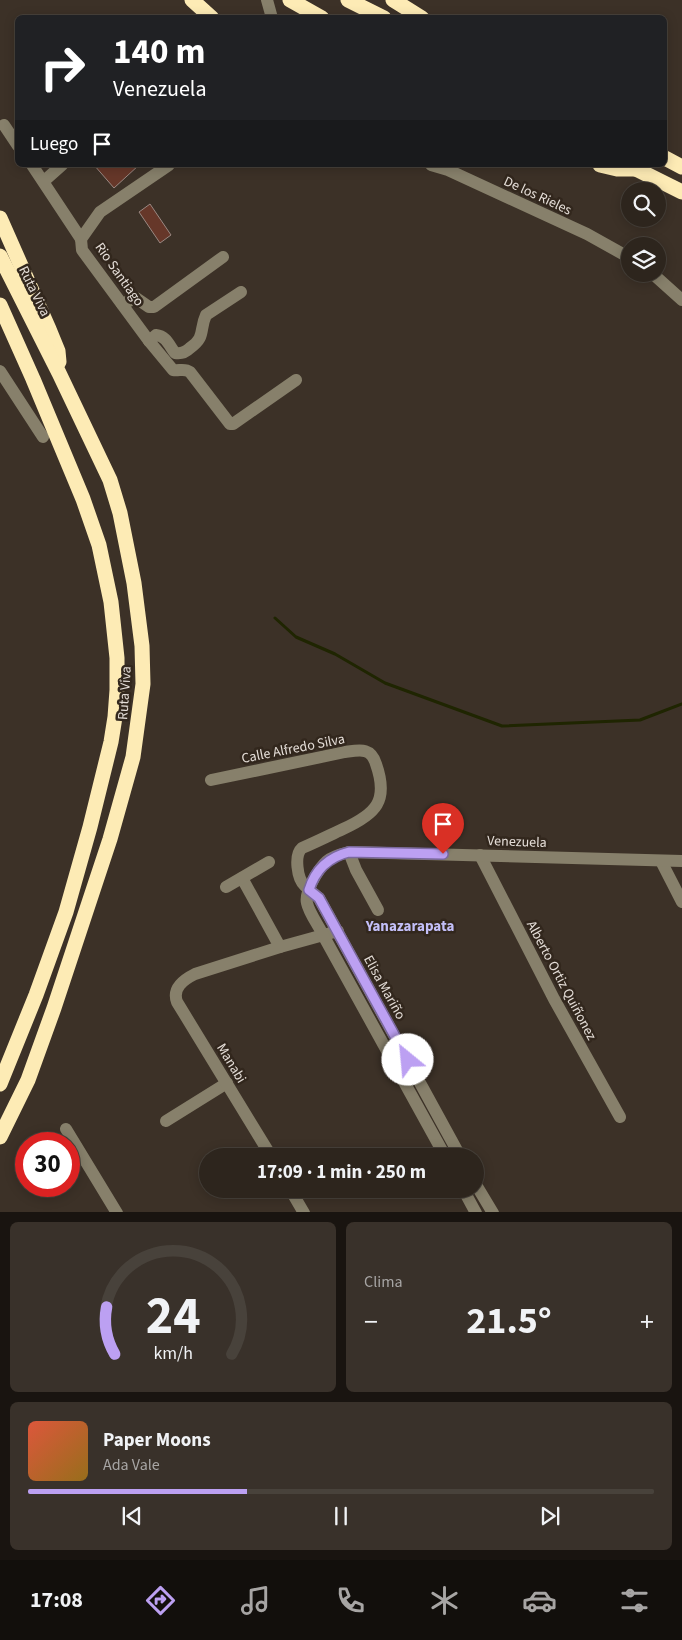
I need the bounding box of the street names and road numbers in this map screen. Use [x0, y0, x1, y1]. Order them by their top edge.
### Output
street label: De los Rieles [500, 171, 575, 220]
street label: Rio Santiago [90, 239, 149, 310]
street label: Ruta Viva [13, 263, 55, 320]
street label: Ruta Viva [113, 666, 137, 721]
street label: Calle Alfredo Silva [240, 729, 347, 769]
street label: Venezuela [487, 831, 547, 853]
street label: Alberto Ortiz Quiñonez [521, 917, 601, 1044]
street label: Elisa Mariño [358, 952, 410, 1023]
street label: Manabi [211, 1040, 251, 1087]

